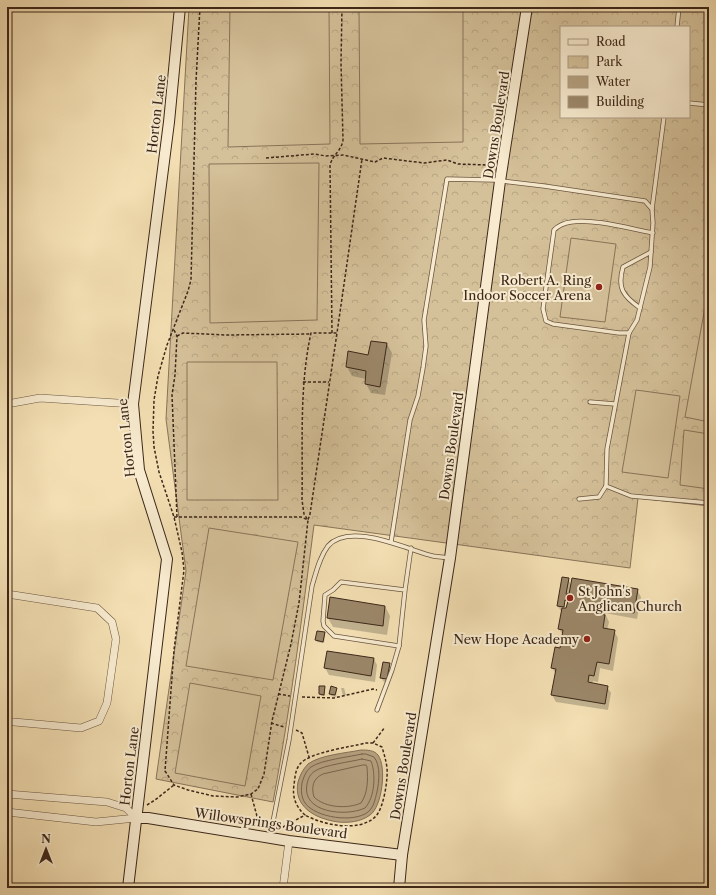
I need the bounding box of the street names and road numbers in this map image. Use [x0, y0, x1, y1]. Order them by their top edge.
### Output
street label: Downs Boulevard [480, 70, 512, 180]
street label: Horton Lane [143, 74, 169, 154]
street label: Downs Boulevard [436, 391, 467, 501]
street label: Horton Lane [114, 398, 138, 478]
street label: Downs Boulevard [387, 711, 419, 821]
street label: Horton Lane [116, 726, 142, 806]
street label: Willowsprings Boulevard [193, 804, 348, 842]

